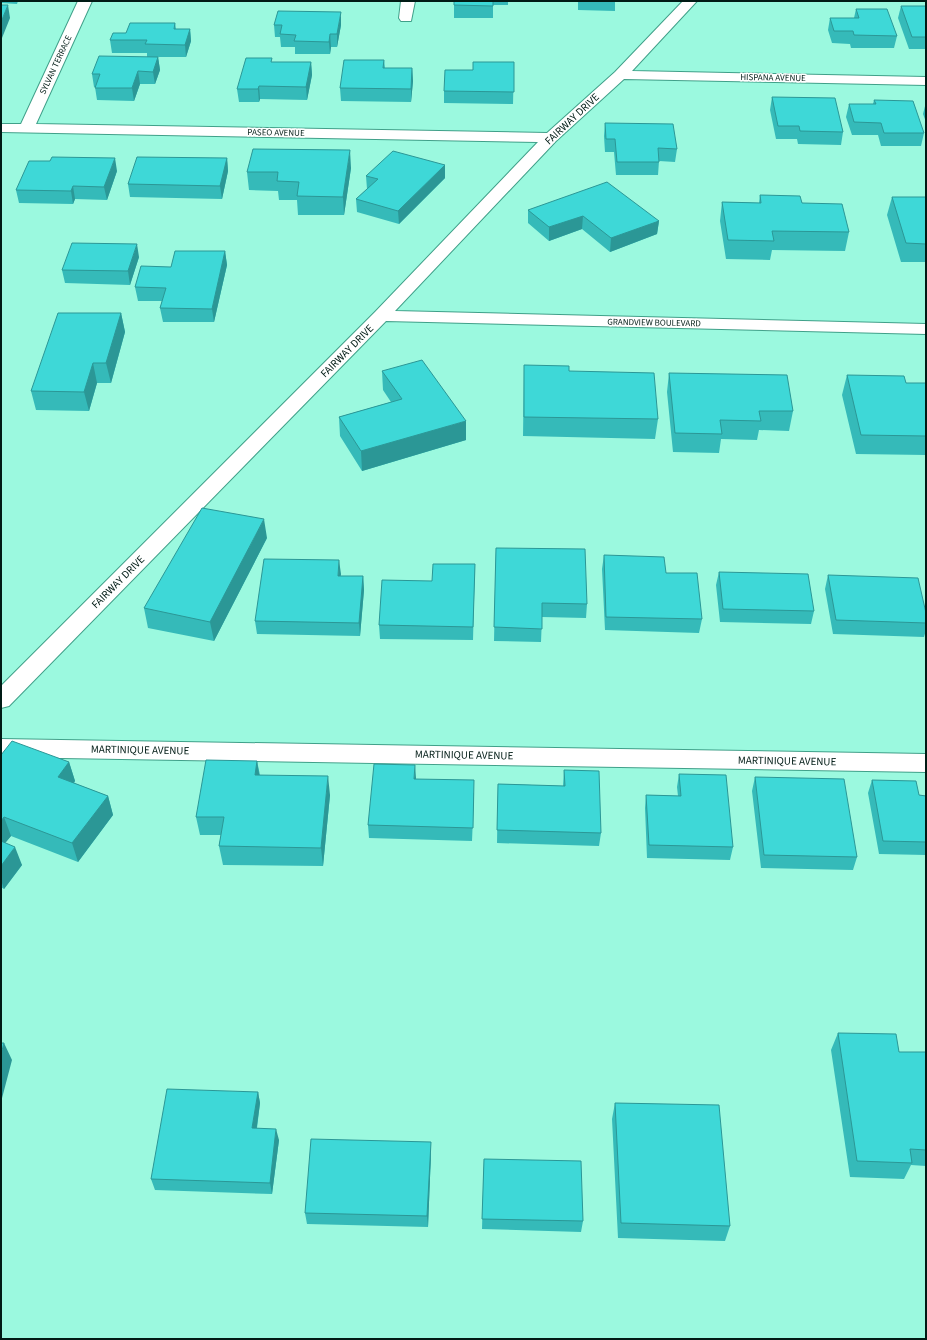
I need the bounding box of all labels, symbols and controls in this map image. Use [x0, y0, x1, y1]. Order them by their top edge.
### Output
street label: SYLVAN TERRACE [37, 33, 76, 97]
street label: HISPANA AVENUE [740, 71, 806, 85]
street label: FAIRWAY DRIVE [541, 90, 603, 148]
street label: PASEO AVENUE [247, 126, 305, 140]
street label: GRANDVIEW BOULEVARD [607, 316, 701, 330]
street label: FAIRWAY DRIVE [317, 321, 377, 381]
street label: FAIRWAY DRIVE [88, 552, 148, 612]
street label: MARTINIQUE AVENUE [91, 742, 190, 758]
street label: MARTINIQUE AVENUE [415, 747, 514, 763]
street label: MARTINIQUE AVENUE [738, 753, 837, 769]

